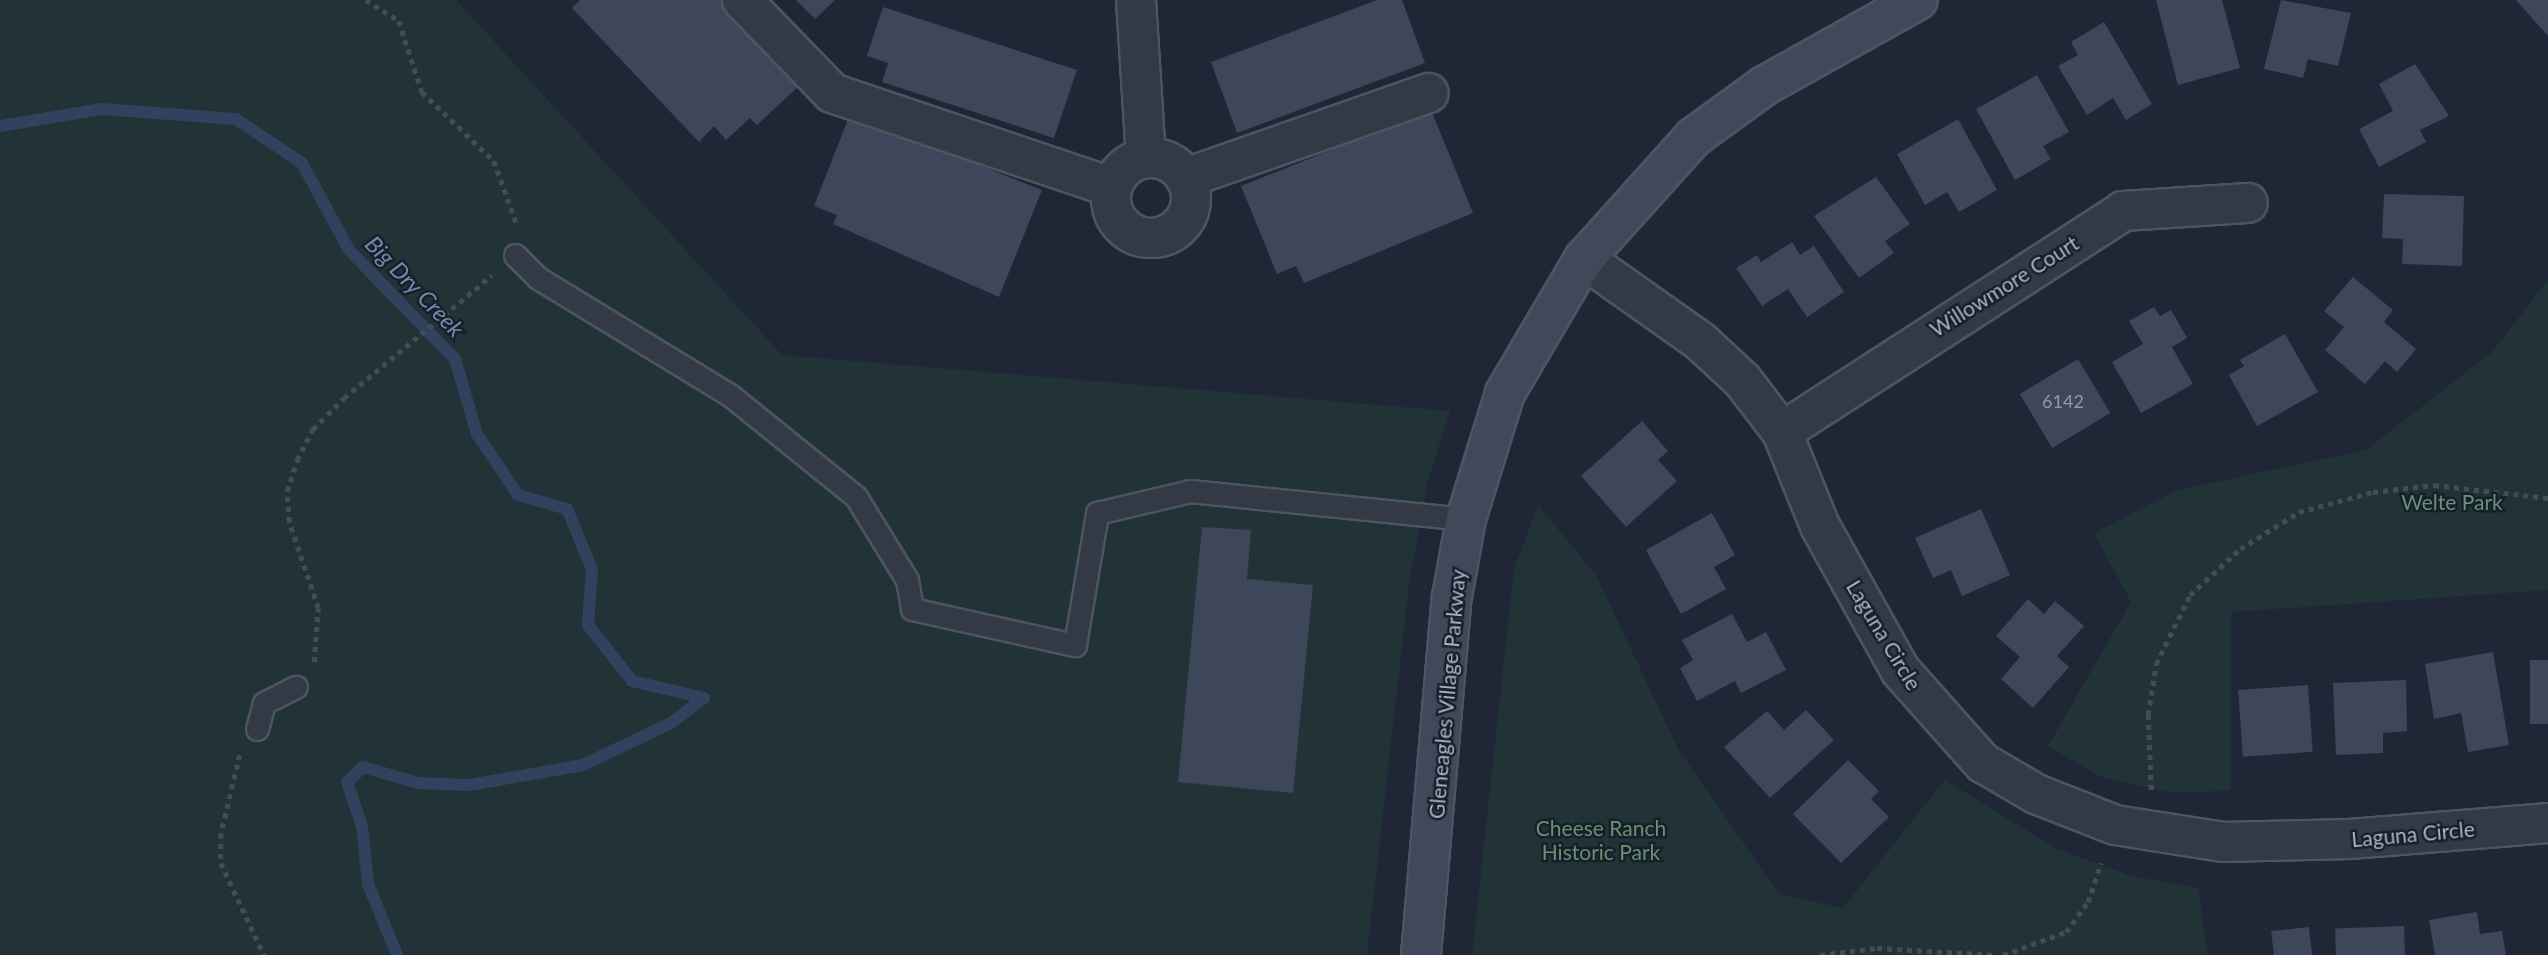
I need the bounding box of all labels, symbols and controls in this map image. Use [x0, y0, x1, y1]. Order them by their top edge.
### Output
water label: Big Dry Creek [360, 230, 470, 342]
street label: Willowmore Court [1925, 230, 2083, 342]
house number: 6142 [2042, 390, 2084, 412]
park label: Welte Park [2401, 489, 2503, 515]
street label: Gleneagles Village Parkway [1424, 568, 1470, 820]
street label: Laguna Circle [1841, 575, 1927, 695]
park label: Cheese Ranch Historic Park [1536, 815, 1666, 865]
street label: Laguna Circle [2350, 816, 2476, 852]

